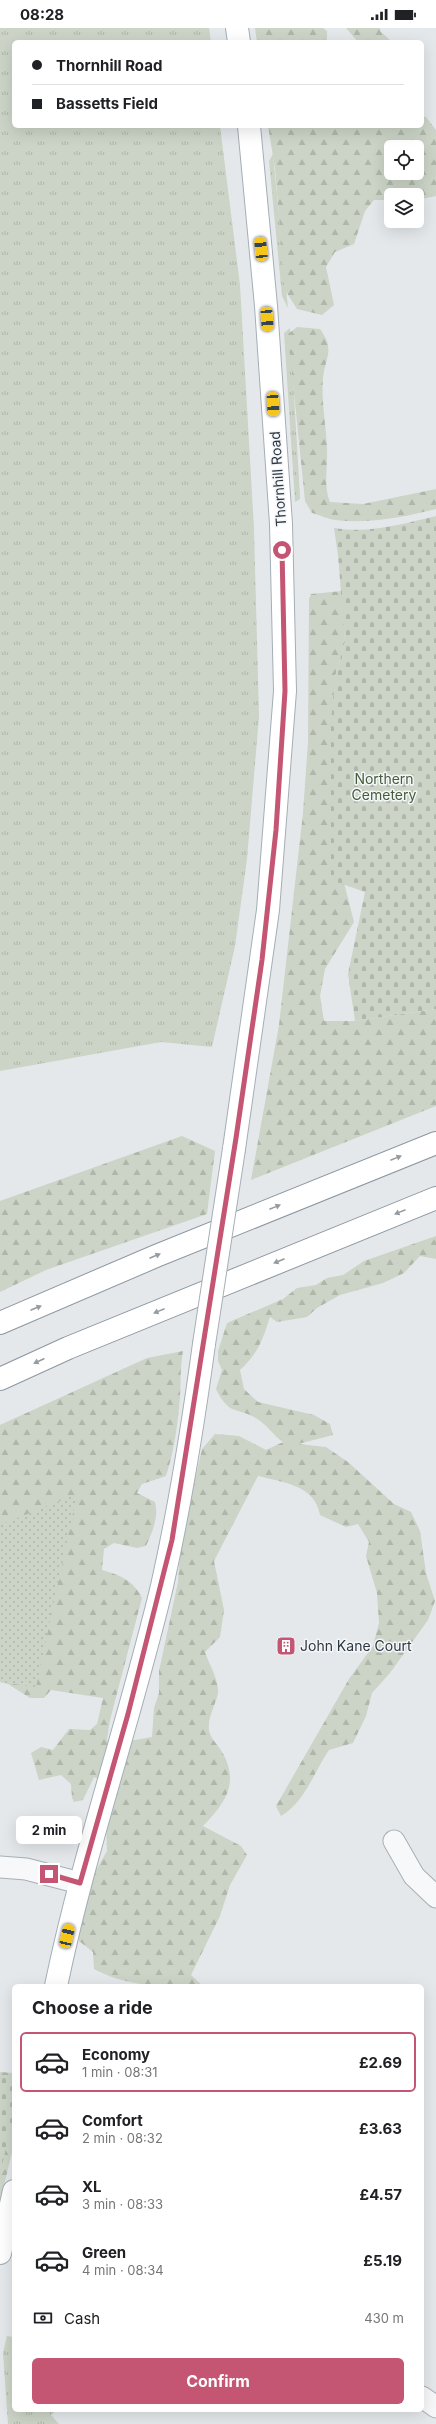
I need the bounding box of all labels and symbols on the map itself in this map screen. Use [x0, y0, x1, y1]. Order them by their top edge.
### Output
car [254, 236, 268, 262]
car [260, 307, 274, 331]
car [266, 392, 280, 416]
street label: Thornhill Road [266, 431, 289, 527]
route start [273, 541, 291, 559]
park label: Northern Cemetery [352, 770, 417, 803]
one-way arrow [391, 1155, 403, 1161]
one-way arrow [270, 1203, 282, 1209]
one-way arrow [394, 1209, 405, 1215]
one-way arrow [150, 1253, 162, 1259]
one-way arrow [273, 1258, 285, 1264]
one-way arrow [30, 1304, 42, 1310]
one-way arrow [154, 1308, 165, 1314]
one-way arrow [34, 1358, 45, 1364]
building icon: John Kane Court [275, 1635, 297, 1657]
place label: John Kane Court [300, 1637, 412, 1654]
callout: 2 min [16, 1816, 82, 1844]
route end [40, 1865, 58, 1883]
car [58, 1923, 76, 1949]

